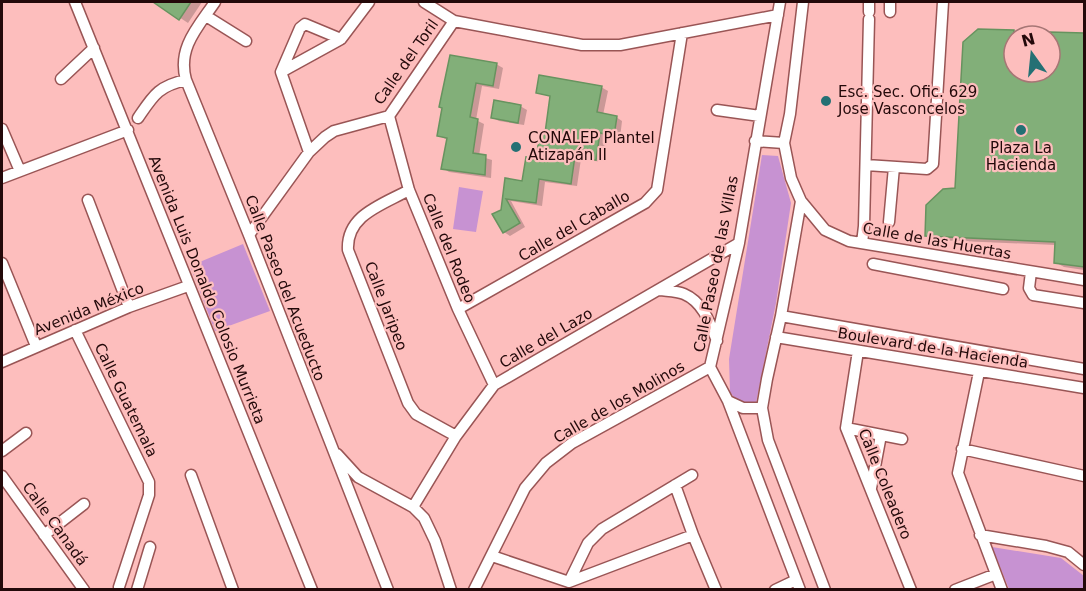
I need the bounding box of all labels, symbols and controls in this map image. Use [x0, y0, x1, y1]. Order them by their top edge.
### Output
street label: Calle del Toril [370, 16, 442, 108]
north arrow [1002, 24, 1062, 84]
text: N [1019, 29, 1037, 51]
place label: Esc. Sec. Ofic. 629 Jose Vasconcelos [837, 83, 977, 118]
marker: Esc. Sec. Ofic. 629 Jose Vasconcelos [819, 94, 833, 108]
marker: Plaza La Hacienda [1014, 123, 1028, 137]
place label: CONALEP Plantel Atizapán II [528, 129, 655, 164]
place label: Plaza La Hacienda [986, 139, 1056, 174]
marker: CONALEP Plantel Atizapán II [509, 140, 523, 154]
street label: Avenida Luis Donaldo Colosio Murrieta [145, 153, 269, 427]
street label: Calle Paseo de las Villas [690, 174, 742, 354]
street label: Calle del Caballo [515, 187, 633, 265]
street label: Calle del Rodeo [419, 191, 479, 305]
street label: Calle Paseo del Acueducto [241, 193, 329, 383]
street label: Calle de las Huertas [861, 219, 1013, 263]
street label: Calle Jaripeo [361, 259, 411, 353]
street label: Avenida México [31, 279, 147, 339]
street label: Calle del Lazo [496, 304, 596, 372]
street label: Boulevard de la Hacienda [836, 324, 1030, 372]
street label: Calle Guatemala [91, 340, 161, 460]
street label: Calle de los Molinos [550, 357, 688, 447]
street label: Calle Coleadero [855, 426, 915, 542]
street label: Calle Canadá [19, 479, 91, 569]

